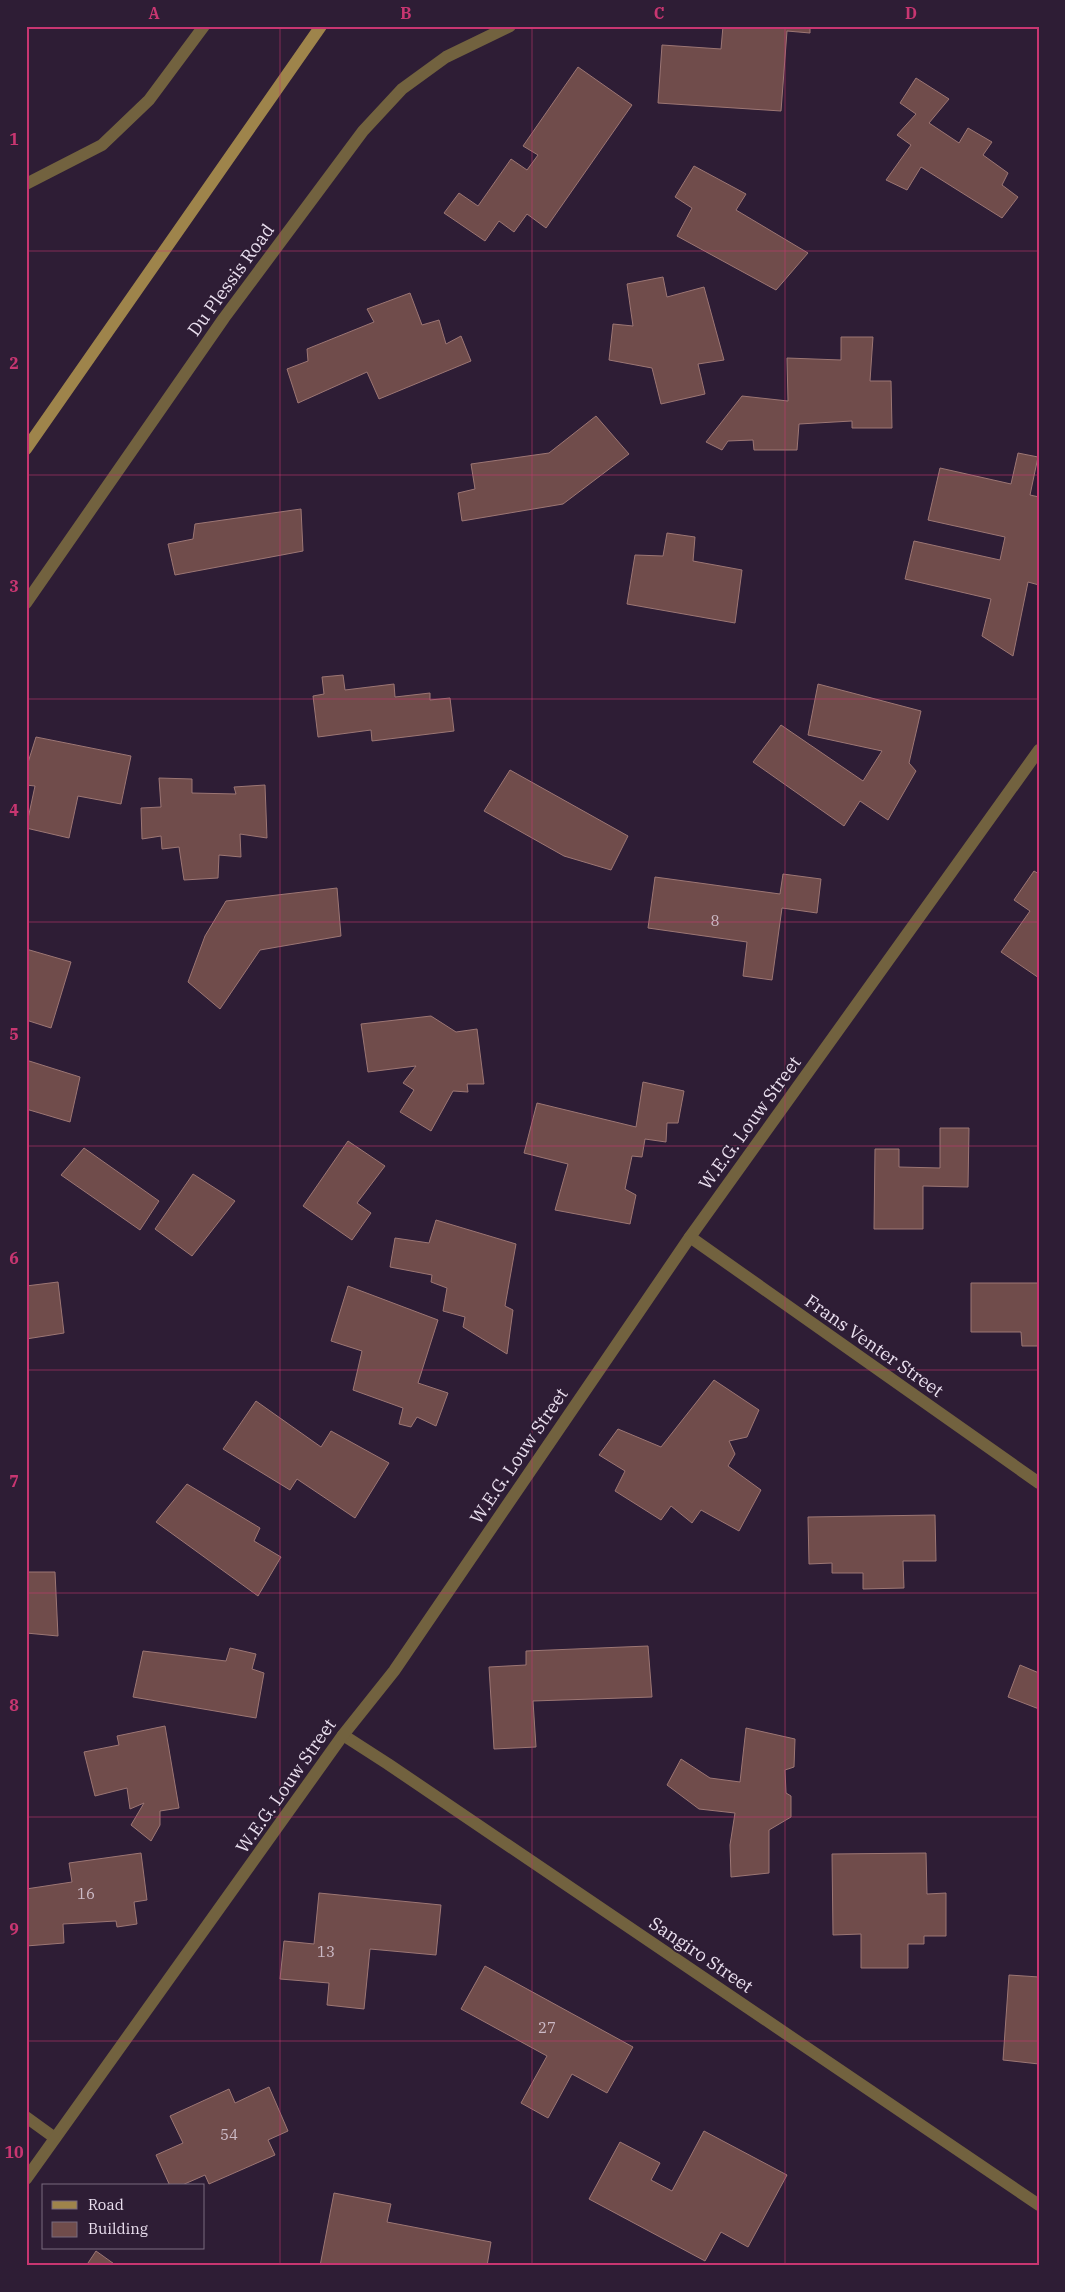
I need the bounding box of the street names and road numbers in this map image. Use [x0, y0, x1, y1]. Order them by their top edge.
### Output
street label: Du Plessis Road [182, 219, 279, 340]
street label: W.E.G. Louw Street [694, 1052, 806, 1194]
street label: Frans Venter Street [801, 1289, 948, 1402]
street label: W.E.G. Louw Street [465, 1383, 573, 1528]
street label: W.E.G. Louw Street [231, 1714, 341, 1857]
street label: Sangiro Street [645, 1911, 758, 1998]

